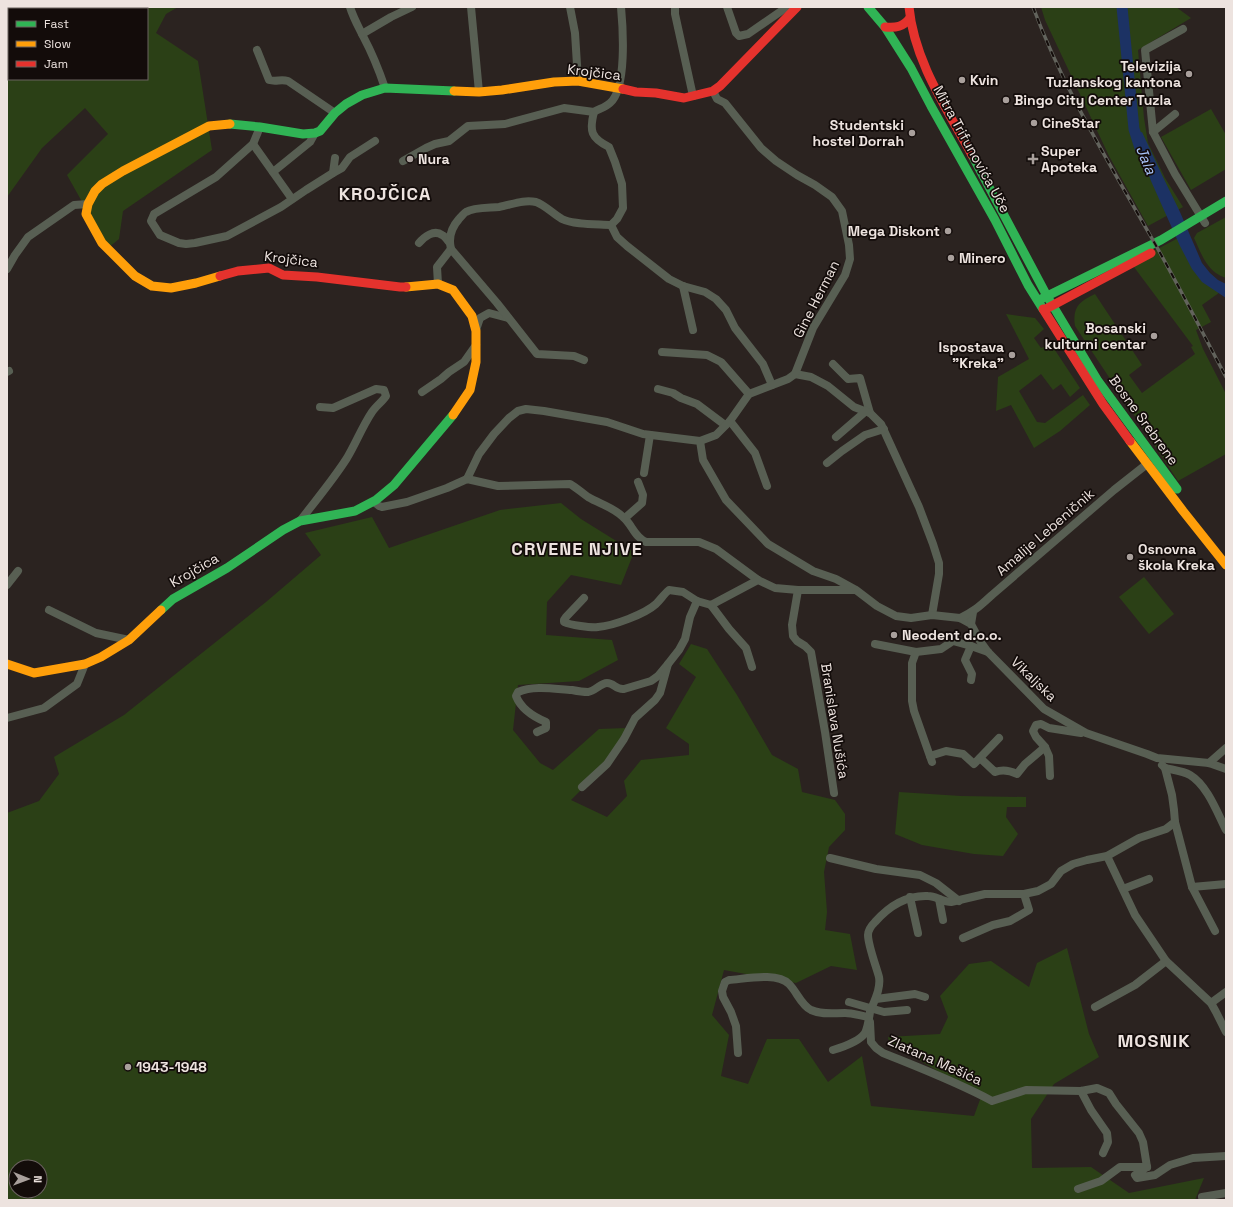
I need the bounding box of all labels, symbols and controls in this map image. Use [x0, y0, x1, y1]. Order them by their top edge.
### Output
legend [8, 8, 148, 80]
text: Fast [44, 16, 69, 32]
text: Slow [44, 36, 71, 52]
text: Jam [44, 56, 68, 72]
place label: Televizija Tuzlanskog kantona [1046, 57, 1181, 91]
street label: Krojčica [566, 60, 622, 84]
marker: Televizija Tuzlanskog kantona [1184, 69, 1194, 79]
place label: Kvin [970, 71, 998, 89]
marker: Kvin [957, 75, 967, 85]
street label: Mitra Trifunovića Uče [929, 82, 1015, 216]
place label: Bingo City Center Tuzla [1014, 91, 1171, 109]
marker: Bingo City Center Tuzla [1001, 95, 1011, 105]
place label: CineStar [1042, 114, 1100, 132]
place label: Studentski hostel Dorrah [813, 116, 904, 150]
marker: CineStar [1029, 118, 1039, 128]
marker: Studentski hostel Dorrah [907, 128, 917, 138]
place label: Super Apoteka [1041, 142, 1097, 176]
water label: Jala [1132, 143, 1161, 177]
place label: Nura [418, 150, 449, 168]
marker: Nura [405, 154, 415, 164]
marker: Super Apoteka [1028, 154, 1038, 164]
district label: KROJČICA [339, 182, 431, 205]
place label: Mega Diskont [848, 222, 940, 240]
marker: Mega Diskont [943, 226, 953, 236]
street label: Krojčica [263, 247, 319, 271]
place label: Minero [959, 249, 1006, 267]
marker: Minero [946, 253, 956, 263]
street label: Gine Herman [789, 257, 843, 341]
place label: Bosanski kulturni centar [1045, 319, 1146, 353]
marker: Bosanski kulturni centar [1149, 331, 1159, 341]
place label: Ispostava "Kreka" [939, 338, 1004, 372]
marker: Ispostava "Kreka" [1007, 350, 1017, 360]
street label: Bosne Srebrene [1105, 371, 1183, 469]
street label: Amalije Lebeničnik [992, 484, 1098, 580]
district label: CRVENE NJIVE [511, 537, 643, 560]
place label: Osnovna škola Kreka [1138, 540, 1215, 574]
street label: Krojčica [166, 549, 222, 591]
marker: Osnovna škola Kreka [1125, 552, 1135, 562]
place label: Neodent d.o.o. [902, 626, 1002, 644]
marker: Neodent d.o.o. [889, 630, 899, 640]
street label: Vikaljska [1007, 653, 1061, 705]
street label: Branislava Nušića [817, 662, 853, 780]
district label: MOSNIK [1117, 1029, 1191, 1052]
street label: Zlatana Mešića [885, 1031, 985, 1089]
place label: 1943-1948 [136, 1058, 207, 1076]
marker: 1943-1948 [123, 1062, 133, 1072]
north arrow [8, 1159, 48, 1199]
text: N [31, 1175, 45, 1183]

